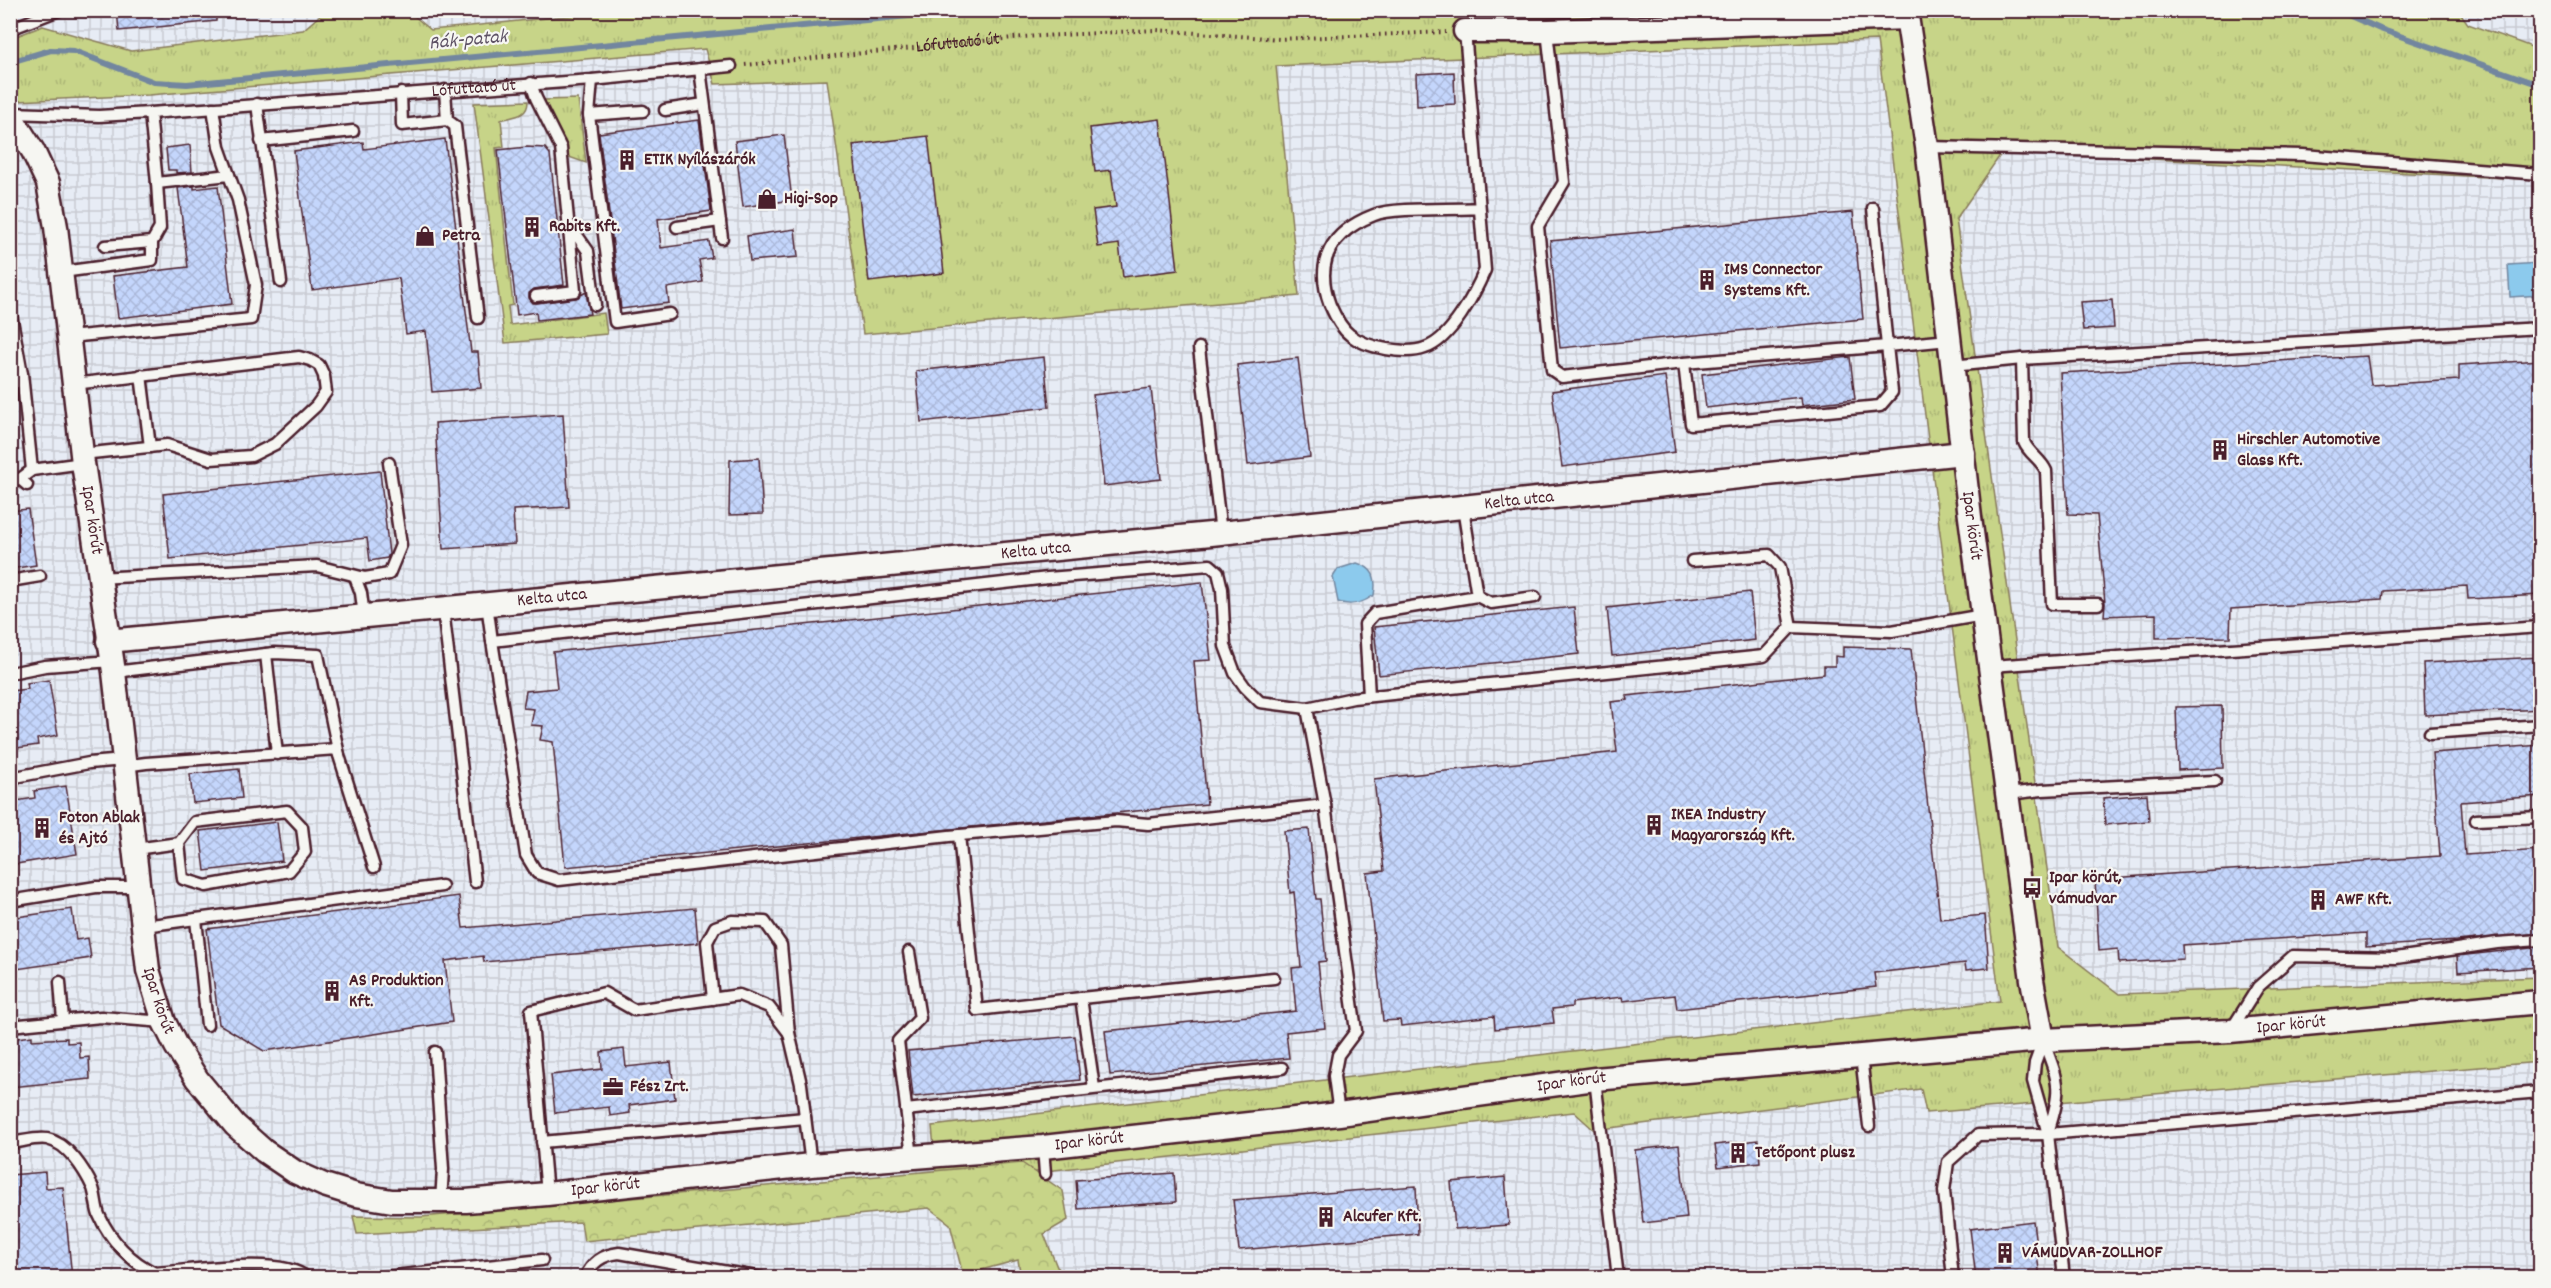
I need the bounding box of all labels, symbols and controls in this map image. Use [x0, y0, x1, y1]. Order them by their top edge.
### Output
water label: Rák-patak [428, 23, 510, 58]
street label: Lófuttató út [915, 27, 1002, 60]
street label: Lófuttató út [431, 73, 517, 104]
building icon: ETIK Nyílászárók [615, 148, 639, 172]
place label: ETIK Nyílászárók [644, 148, 756, 173]
shop icon: Higi-Sop [755, 187, 779, 211]
place label: Higi-Sop [784, 187, 838, 212]
building icon: Rabits Kft. [520, 215, 544, 239]
place label: Rabits Kft. [549, 215, 620, 240]
shop icon: Petra [413, 224, 437, 248]
place label: Petra [442, 224, 480, 249]
place label: IMS Connector Systems Kft. [1724, 258, 1823, 304]
building icon: IMS Connector Systems Kft. [1695, 268, 1719, 292]
place label: Hirschler Automotive Glass Kft. [2237, 428, 2380, 474]
building icon: Hirschler Automotive Glass Kft. [2208, 438, 2232, 462]
street label: Ipar körút [74, 484, 109, 557]
street label: Kelta utca [1483, 485, 1556, 517]
street label: Ipar körút [1955, 490, 1988, 562]
street label: Kelta utca [1000, 535, 1072, 567]
street label: Kelta utca [516, 582, 588, 614]
place label: IKEA Industry Magyarország Kft. [1671, 803, 1795, 849]
place label: Foton Ablak és Ajtó [59, 806, 140, 852]
building icon: IKEA Industry Magyarország Kft. [1642, 813, 1666, 837]
building icon: Foton Ablak és Ajtó [30, 816, 54, 840]
place label: Ipar körút, vámudvar [2049, 866, 2122, 912]
bus stop icon: Ipar körút, vámudvar [2020, 876, 2044, 900]
building icon: AWF Kft. [2306, 888, 2330, 912]
place label: AWF Kft. [2335, 888, 2392, 913]
street label: Ipar körút [135, 964, 181, 1039]
place label: AS Produktion Kft. [349, 969, 444, 1015]
building icon: AS Produktion Kft. [320, 979, 344, 1003]
street label: Ipar körút [2255, 1010, 2327, 1041]
street label: Ipar körút [1535, 1066, 1608, 1099]
office icon: Fész Zrt. [601, 1075, 625, 1099]
place label: Fész Zrt. [630, 1075, 689, 1100]
street label: Ipar körút [1053, 1126, 1126, 1158]
building icon: Tetőpont plusz [1726, 1141, 1750, 1165]
place label: Tetőpont plusz [1755, 1141, 1855, 1166]
street label: Ipar körút [570, 1171, 642, 1204]
building icon: Alcufer Kft. [1314, 1205, 1338, 1229]
place label: Alcufer Kft. [1343, 1205, 1421, 1230]
building icon: VÁMUDVAR-ZOLLHOF [1993, 1241, 2017, 1265]
place label: VÁMUDVAR-ZOLLHOF [2022, 1241, 2163, 1266]

